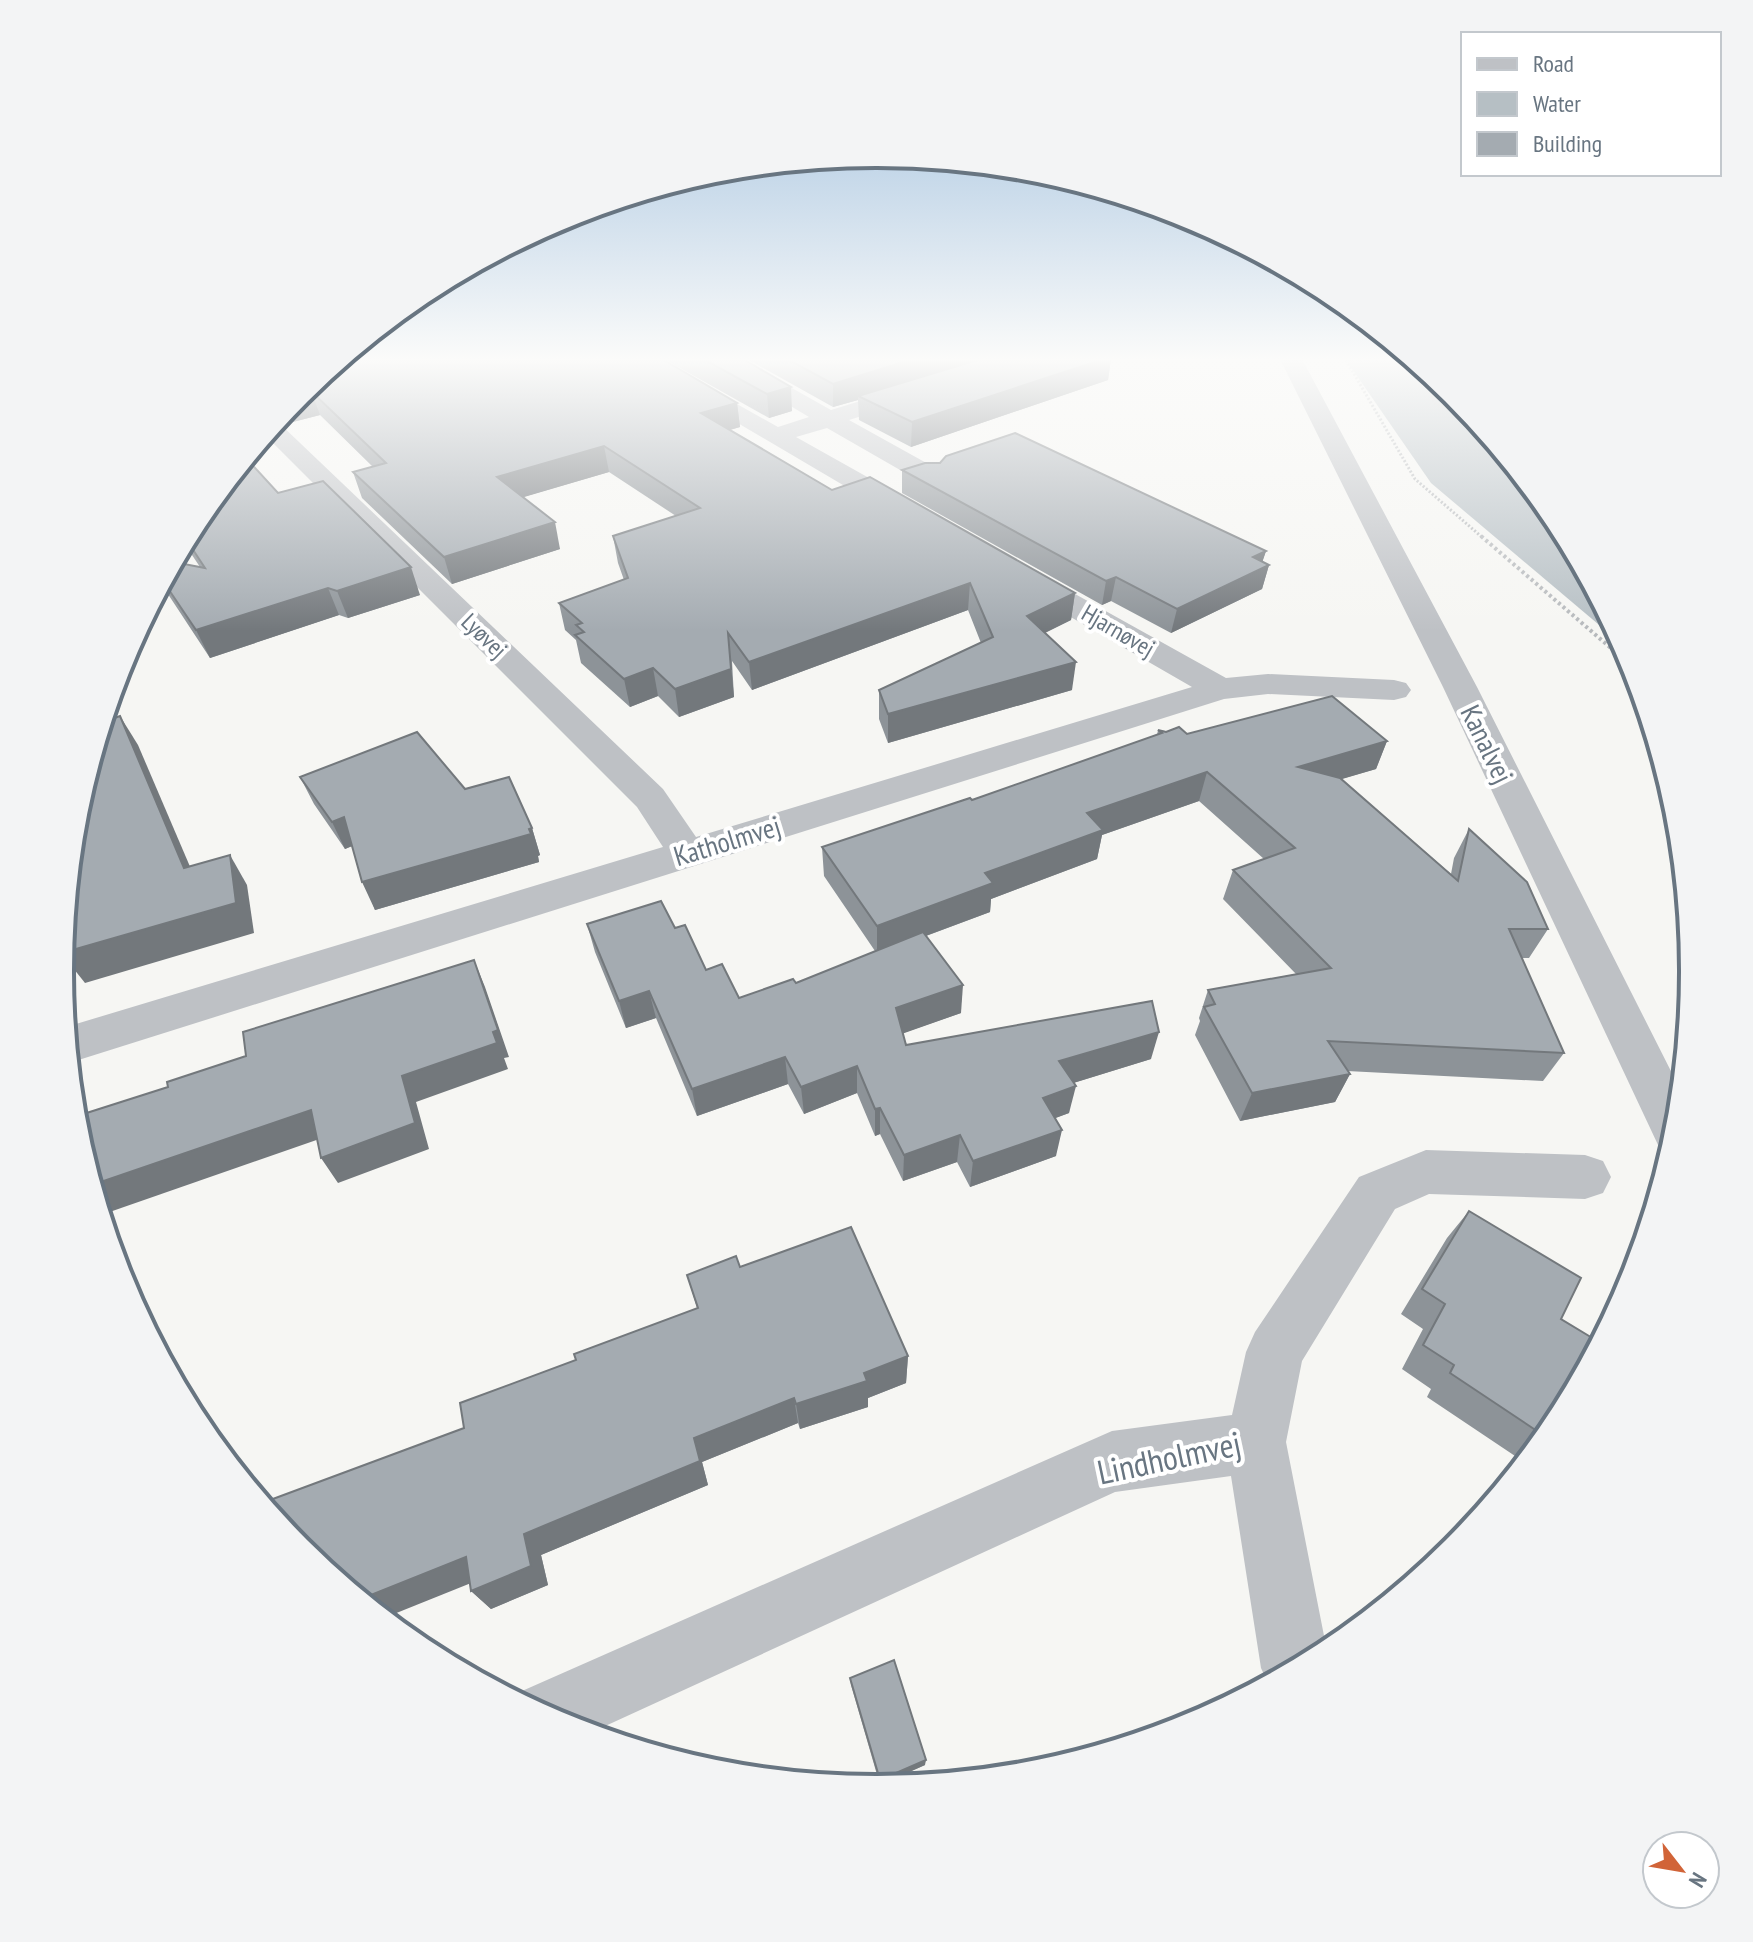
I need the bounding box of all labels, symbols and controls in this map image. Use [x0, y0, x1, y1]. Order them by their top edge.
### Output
legend [1461, 32, 1721, 176]
text: Road [1533, 48, 1574, 79]
text: Water [1533, 88, 1581, 119]
text: Building [1533, 128, 1602, 159]
street label: Hjarnøvej [1076, 597, 1160, 664]
street label: Lyøvej [455, 607, 514, 665]
street label: Kanalvej [1453, 698, 1522, 789]
street label: Katholmvej [669, 807, 785, 874]
street label: Lindholmvej [1093, 1420, 1244, 1494]
north arrow [1641, 1830, 1721, 1910]
text: N [1683, 1868, 1713, 1893]

